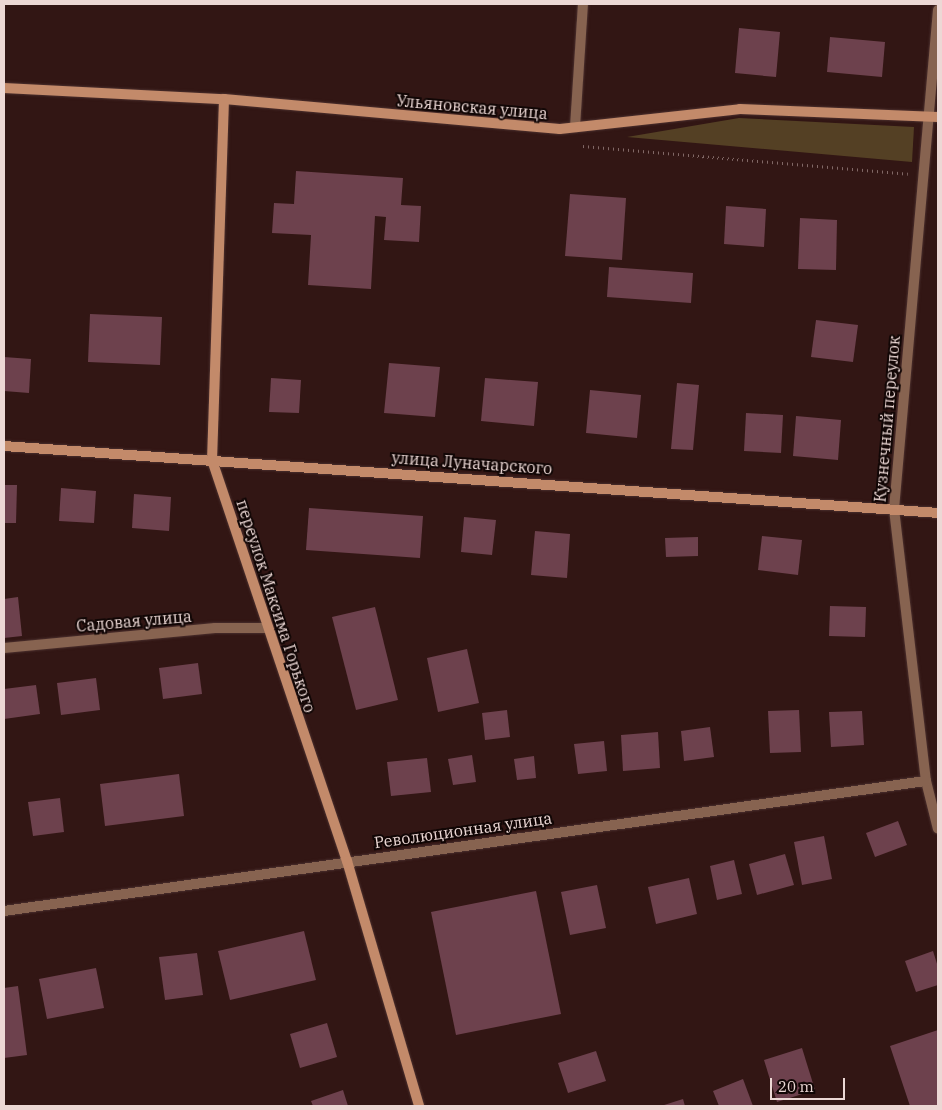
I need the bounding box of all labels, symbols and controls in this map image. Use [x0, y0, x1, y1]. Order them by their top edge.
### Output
street label: Ульяновская улица [396, 91, 548, 123]
street label: Кузнечный переулок [870, 335, 904, 503]
street label: улица Луначарского [391, 448, 553, 478]
street label: переулок Максима Горького [232, 497, 320, 715]
street label: Садовая улица [75, 606, 193, 636]
street label: Революционная улица [373, 808, 553, 852]
scale bar [772, 1068, 847, 1100]
text: 20 m [778, 1077, 814, 1096]

